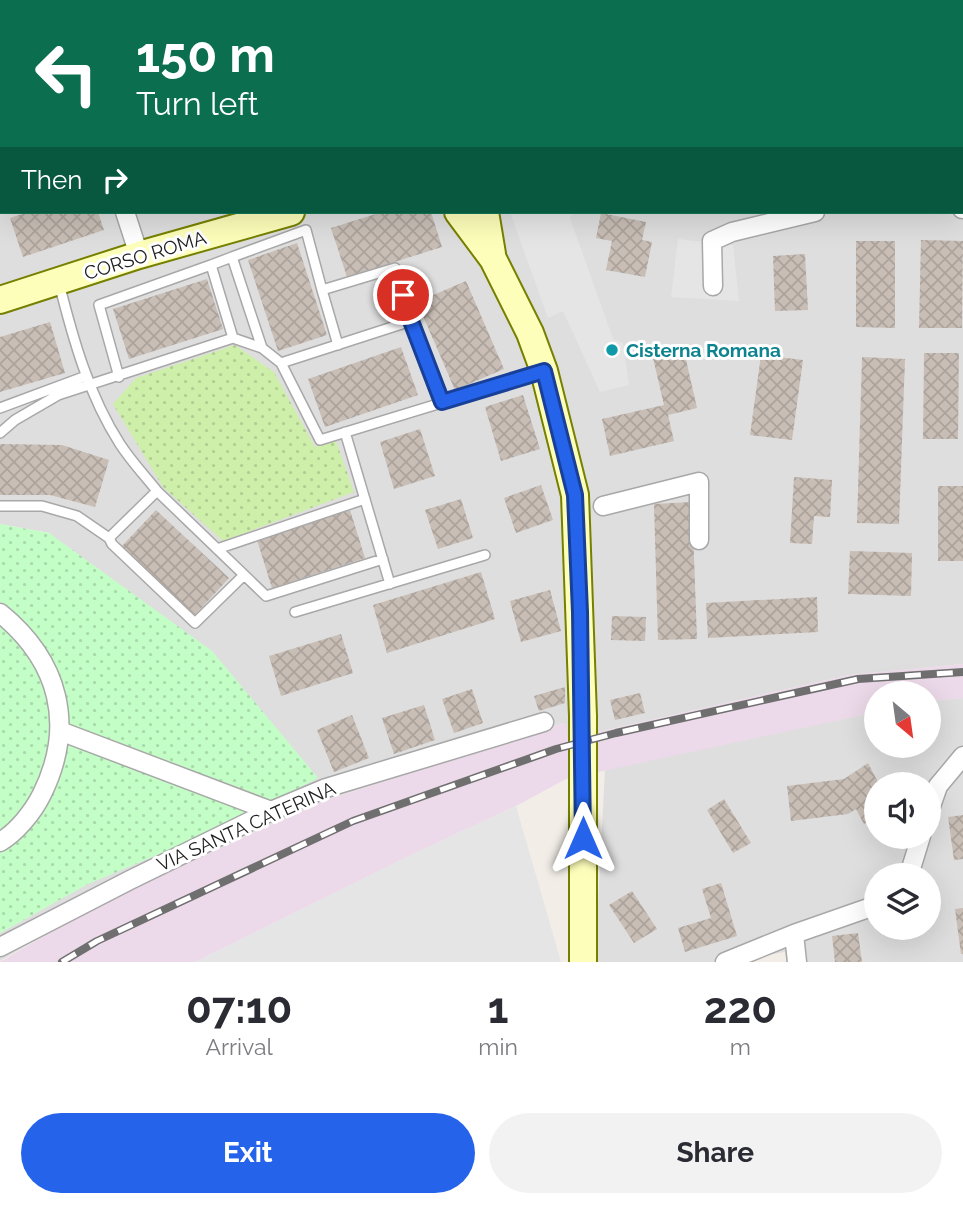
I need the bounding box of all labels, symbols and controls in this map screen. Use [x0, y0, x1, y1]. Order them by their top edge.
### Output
text: 150 m [136, 26, 275, 83]
icon: left [21, 28, 112, 119]
text: Turn left [136, 85, 258, 122]
icon: right [96, 161, 134, 199]
text: Then [21, 165, 82, 195]
street label: CORSO ROMA [81, 226, 209, 284]
pin [373, 265, 433, 325]
icon: arrive [384, 276, 422, 314]
place label: Cisterna Romana [626, 339, 781, 361]
marker: Cisterna Romana [604, 342, 620, 358]
north arrow [864, 681, 942, 758]
map controls [864, 681, 941, 940]
button: sound [864, 772, 941, 849]
street label: VIA SANTA CATERINA [153, 777, 339, 875]
position arrow [546, 801, 620, 875]
button: layers [864, 863, 941, 940]
text: 07:10 [186, 984, 292, 1033]
text: 1 [488, 984, 508, 1033]
text: 220 [704, 984, 777, 1033]
text: Arrival [205, 1033, 273, 1060]
text: min [478, 1033, 518, 1060]
text: m [730, 1033, 751, 1060]
button: Exit [21, 1113, 475, 1193]
button: Share [489, 1113, 942, 1193]

